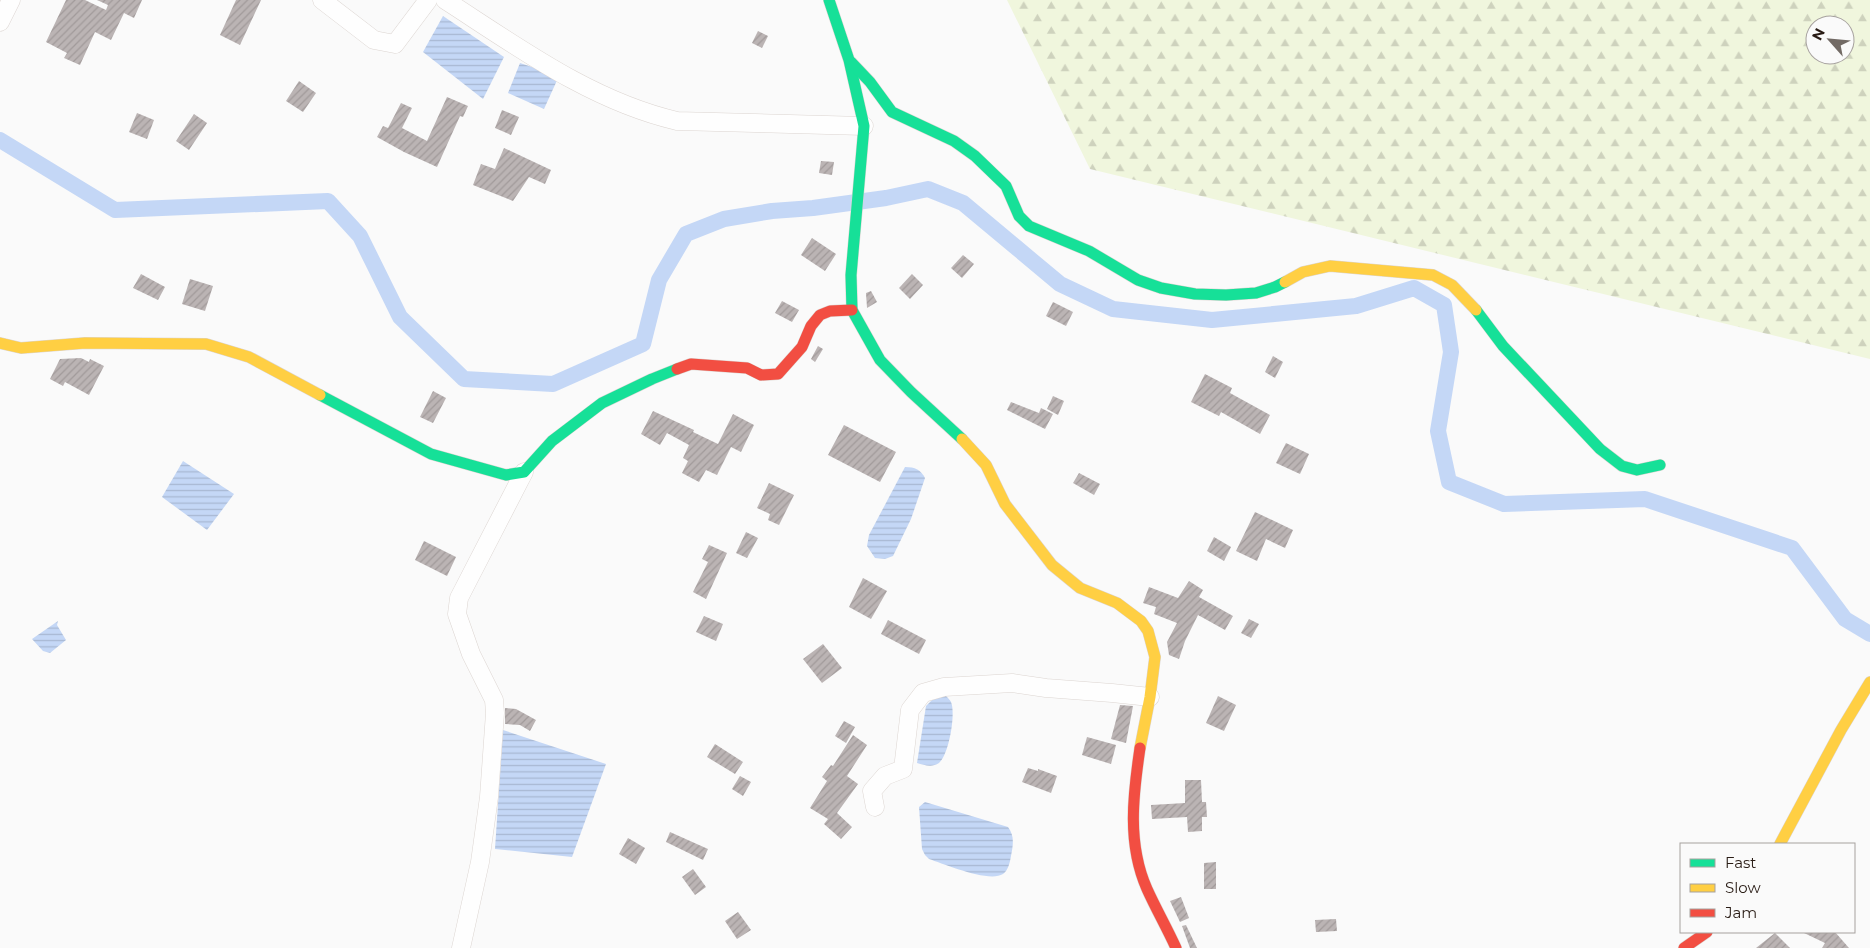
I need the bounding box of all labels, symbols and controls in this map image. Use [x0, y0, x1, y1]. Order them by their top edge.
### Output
north arrow [1805, 15, 1855, 65]
text: N [1808, 25, 1829, 43]
legend [1680, 843, 1855, 933]
text: Fast [1725, 853, 1756, 872]
text: Slow [1725, 878, 1761, 897]
text: Jam [1724, 903, 1757, 922]

